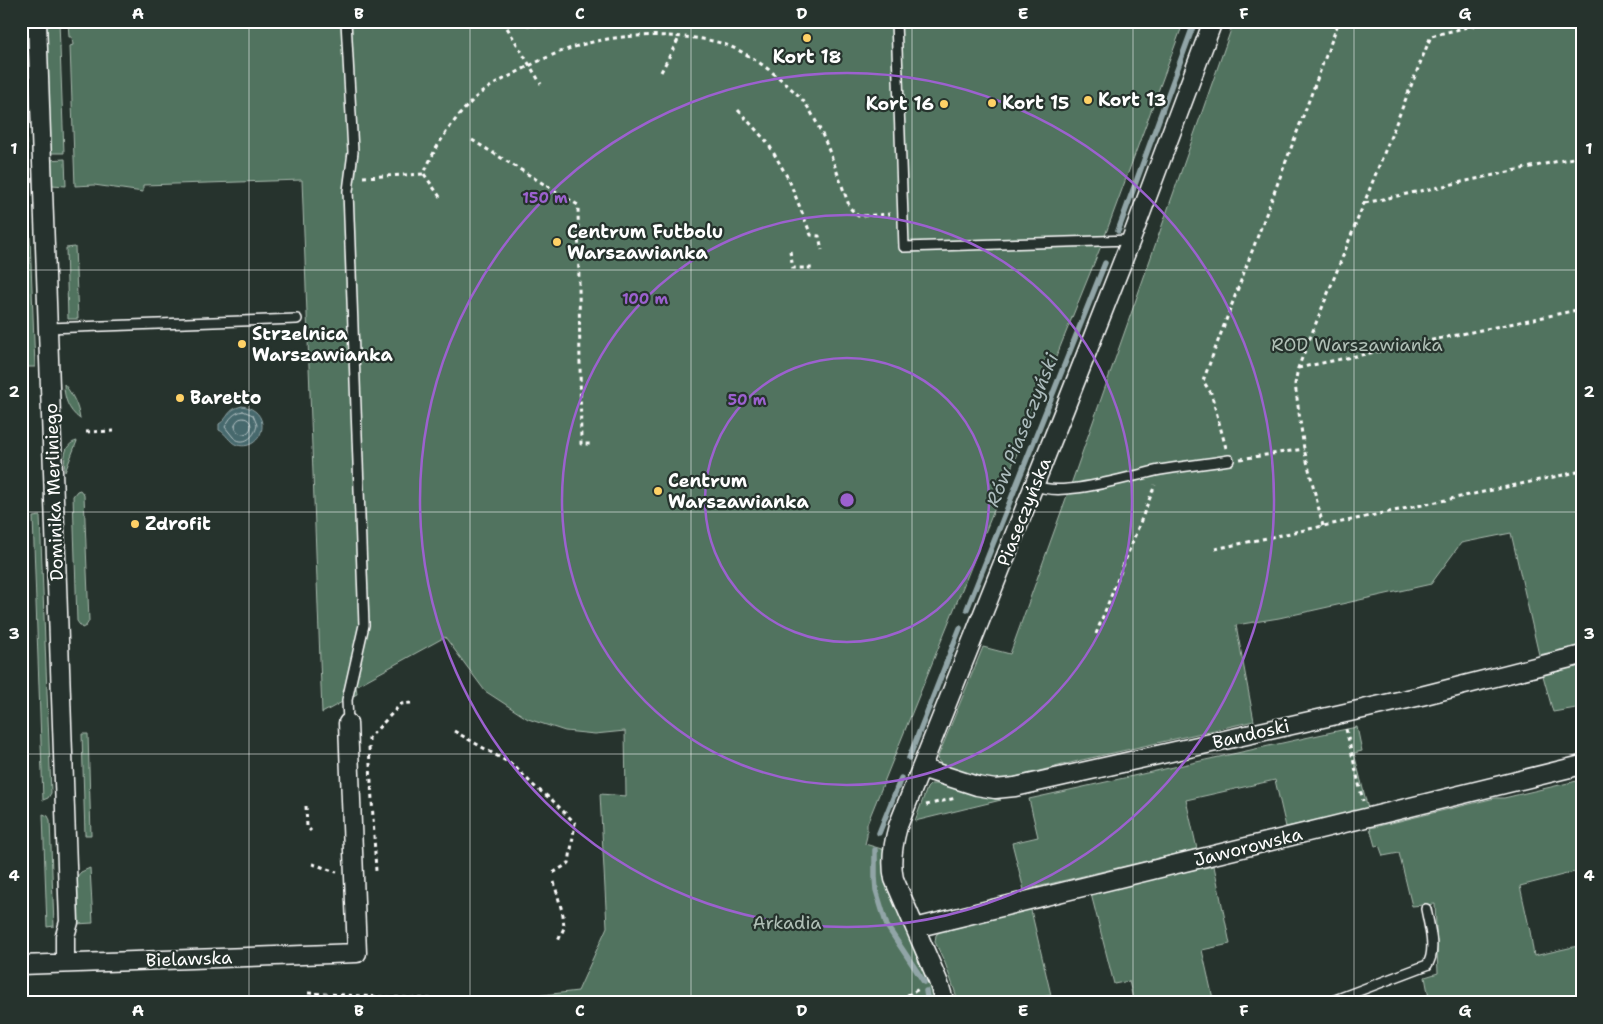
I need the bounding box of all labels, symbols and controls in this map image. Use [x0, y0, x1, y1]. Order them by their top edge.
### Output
text: A [132, 3, 144, 24]
text: B [354, 3, 364, 24]
text: C [575, 3, 585, 24]
text: D [796, 3, 808, 24]
text: E [1018, 3, 1028, 24]
text: F [1239, 3, 1249, 24]
text: G [1459, 3, 1472, 24]
marker: Kort 18 [801, 32, 813, 44]
place label: Kort 18 [773, 45, 841, 69]
place label: Kort 13 [1098, 88, 1166, 112]
place label: Kort 15 [1002, 91, 1069, 115]
place label: Kort 16 [866, 92, 934, 116]
marker: Kort 13 [1082, 94, 1094, 106]
marker: Kort 15 [986, 97, 998, 109]
marker: Kort 16 [938, 98, 950, 110]
text: 1 [10, 138, 18, 159]
text: 1 [1585, 138, 1593, 159]
text: 150 m [522, 188, 568, 208]
place label: Centrum Futbolu Warszawianka [567, 220, 723, 265]
marker: Centrum Futbolu Warszawianka [551, 236, 563, 248]
text: 100 m [622, 289, 668, 309]
place label: Strzelnica Warszawianka [252, 322, 393, 367]
park label: ROD Warszawianka [1271, 333, 1443, 357]
marker: Strzelnica Warszawianka [236, 338, 248, 350]
water label: Rów Piaseczyński [980, 349, 1064, 510]
text: 2 [8, 381, 20, 402]
text: 2 [1583, 381, 1595, 402]
place label: Baretto [190, 386, 262, 410]
text: 50 m [728, 390, 767, 410]
marker: Baretto [174, 392, 186, 404]
street label: Dominika Merliniego [39, 403, 69, 581]
street label: Piaseczyńska [991, 454, 1057, 570]
place label: Centrum Warszawianka [668, 469, 809, 514]
marker: Centrum Warszawianka [652, 485, 664, 497]
centre of rings [838, 491, 856, 509]
place label: Zdrofit [145, 512, 211, 536]
marker: Zdrofit [129, 518, 141, 530]
text: 3 [8, 623, 20, 644]
text: 3 [1583, 623, 1595, 644]
street label: Bandoski [1210, 714, 1292, 754]
street label: Jaworowska [1191, 822, 1305, 872]
text: 4 [8, 865, 20, 886]
text: 4 [1583, 865, 1595, 886]
park label: Arkadia [753, 911, 821, 935]
street label: Bielawska [145, 945, 233, 973]
text: A [132, 1000, 144, 1021]
text: B [354, 1000, 364, 1021]
text: C [575, 1000, 585, 1021]
text: D [796, 1000, 808, 1021]
text: E [1018, 1000, 1028, 1021]
text: F [1239, 1000, 1249, 1021]
text: G [1459, 1000, 1472, 1021]

